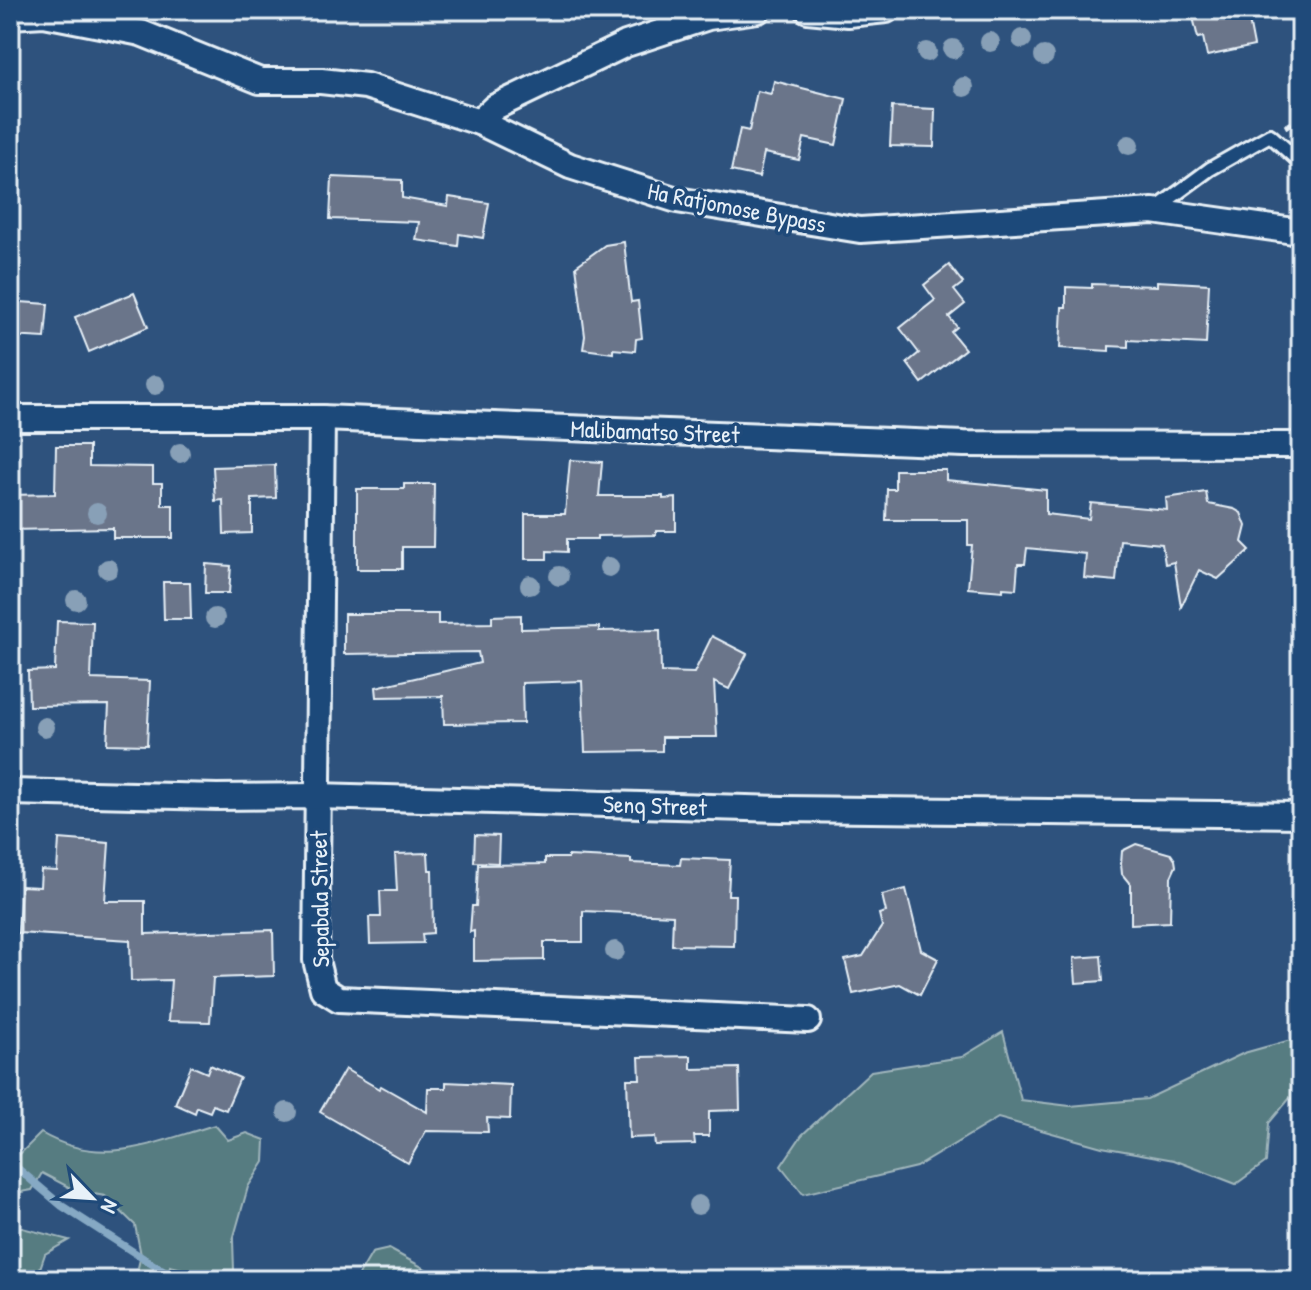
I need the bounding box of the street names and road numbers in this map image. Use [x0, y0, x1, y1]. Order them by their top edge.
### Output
street label: Ha Ratjomose Bypass [645, 174, 829, 240]
street label: Malibamatso Street [570, 412, 741, 450]
street label: Senq Street [603, 787, 708, 823]
street label: Sepabala Street [302, 830, 336, 968]

